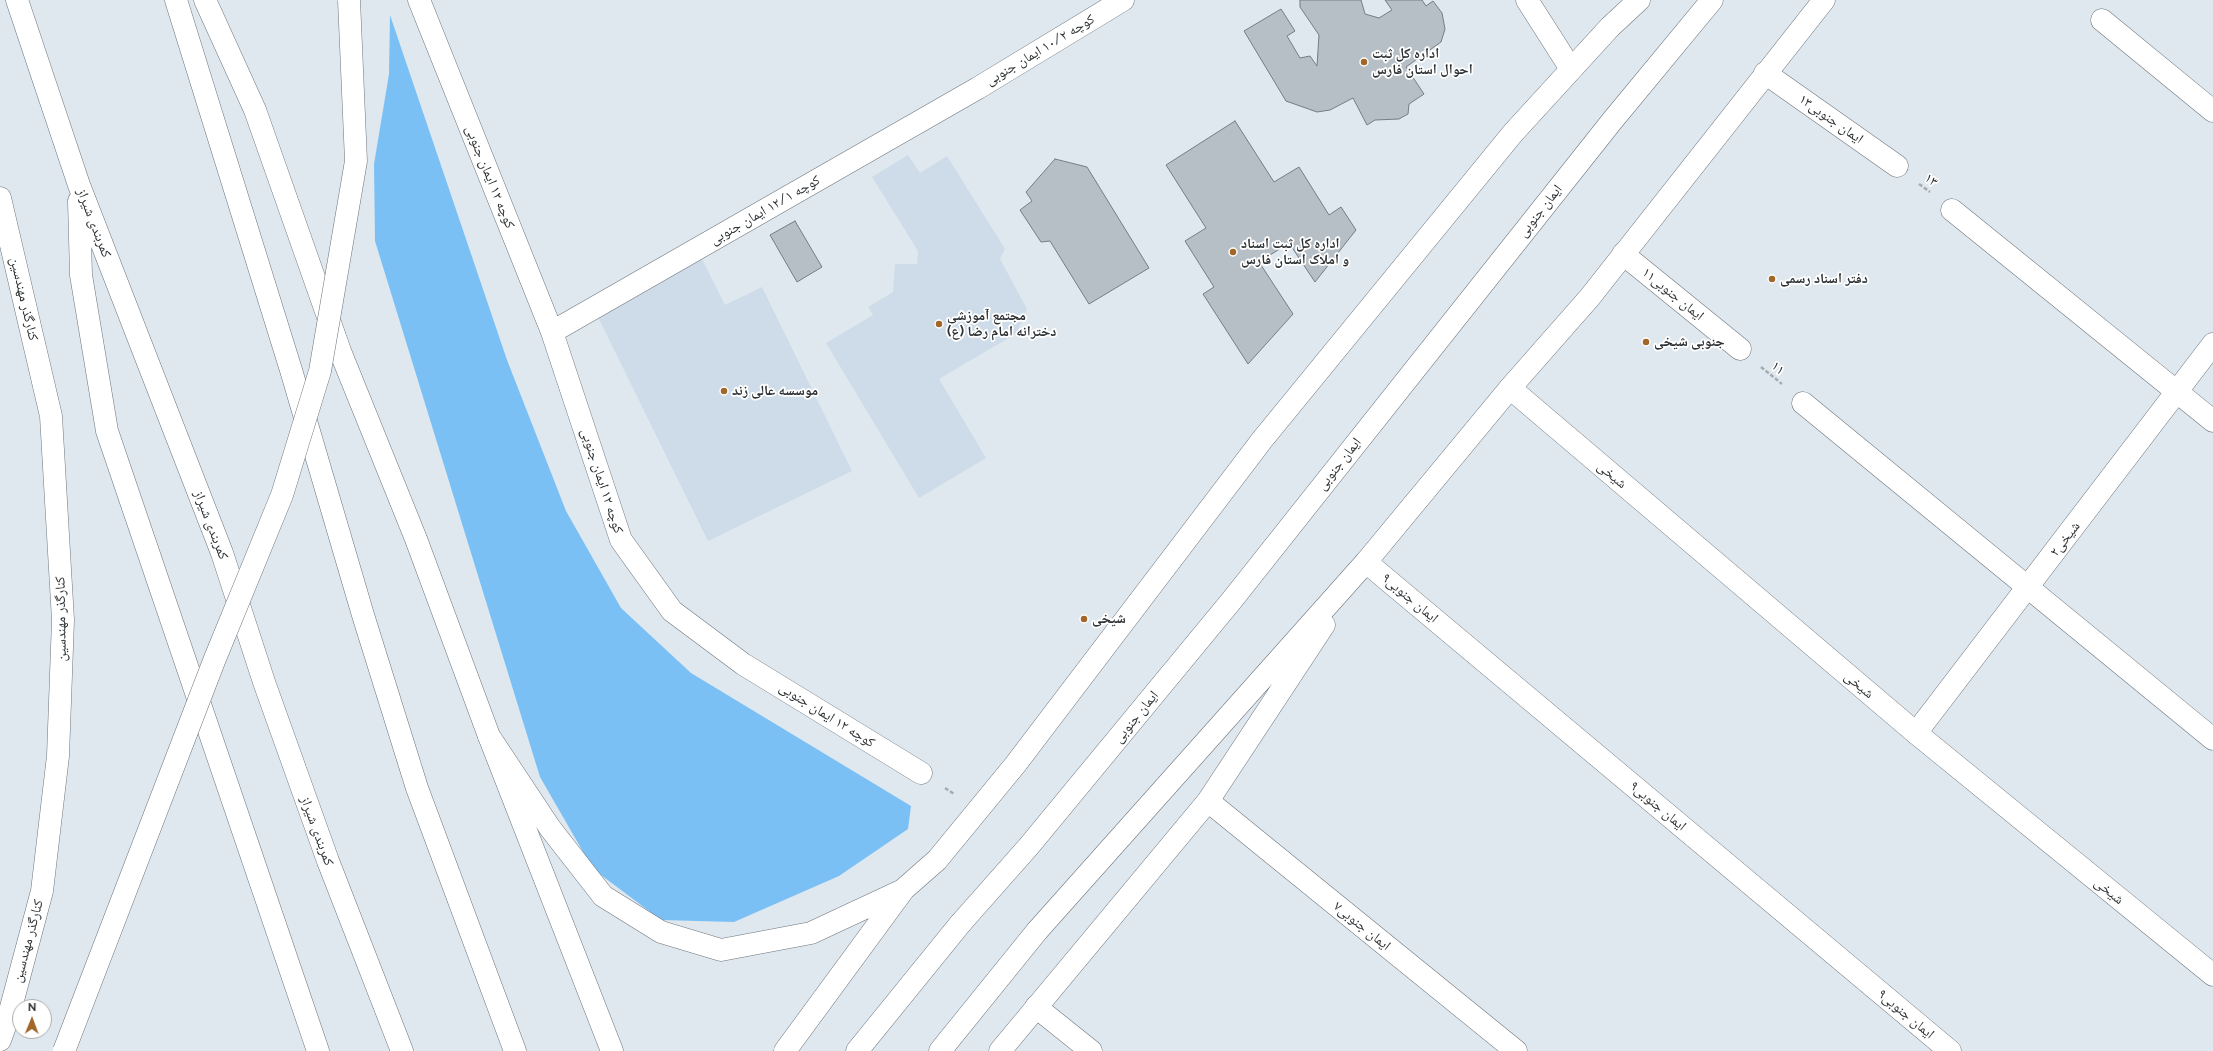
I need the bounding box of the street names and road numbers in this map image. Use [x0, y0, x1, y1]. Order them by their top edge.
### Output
street label: کوچه ۱۰/۲ ایمان جنوبی [982, 11, 1098, 89]
street label: ایمان جنوبی۱۳ [1796, 91, 1866, 147]
street label: کوچه ۱۲ ایمان جنوبی [462, 123, 518, 231]
street label: ۱۳ [1921, 170, 1941, 190]
street label: کوچه ۱۲/۱ ایمان جنوبی [707, 172, 823, 248]
street label: ایمان جنوبی [1514, 181, 1566, 241]
street label: کمربندی شیراز [73, 186, 115, 260]
street label: کنارگذر مهندسین [6, 256, 42, 342]
street label: ایمان جنوبی۱۱ [1639, 264, 1707, 324]
street label: ۱۱ [1768, 358, 1788, 378]
street label: کوچه ۱۲ ایمان جنوبی [577, 426, 627, 536]
street label: ایمان جنوبی [1313, 434, 1365, 494]
street label: شیخی [1594, 458, 1630, 492]
street label: کمربندی شیراز [190, 488, 232, 562]
street label: شیخی۲ [2046, 518, 2084, 560]
street label: ایمان جنوبی۹ [1378, 570, 1442, 626]
street label: کنارگذر مهندسین [52, 576, 70, 662]
street label: شیخی [1841, 668, 1877, 702]
street label: کوچه ۱۲ ایمان جنوبی [776, 679, 878, 751]
street label: ایمان جنوبی [1110, 688, 1162, 746]
street label: ایمان جنوبی۹ [1626, 778, 1690, 834]
street label: کمربندی شیراز [297, 794, 337, 868]
street label: شیخی [2091, 874, 2127, 908]
street label: کنارگذر مهندسین [9, 898, 47, 984]
street label: ایمان جنوبی۷ [1330, 898, 1394, 954]
street label: ایمان جنوبی۹ [1874, 986, 1938, 1042]

